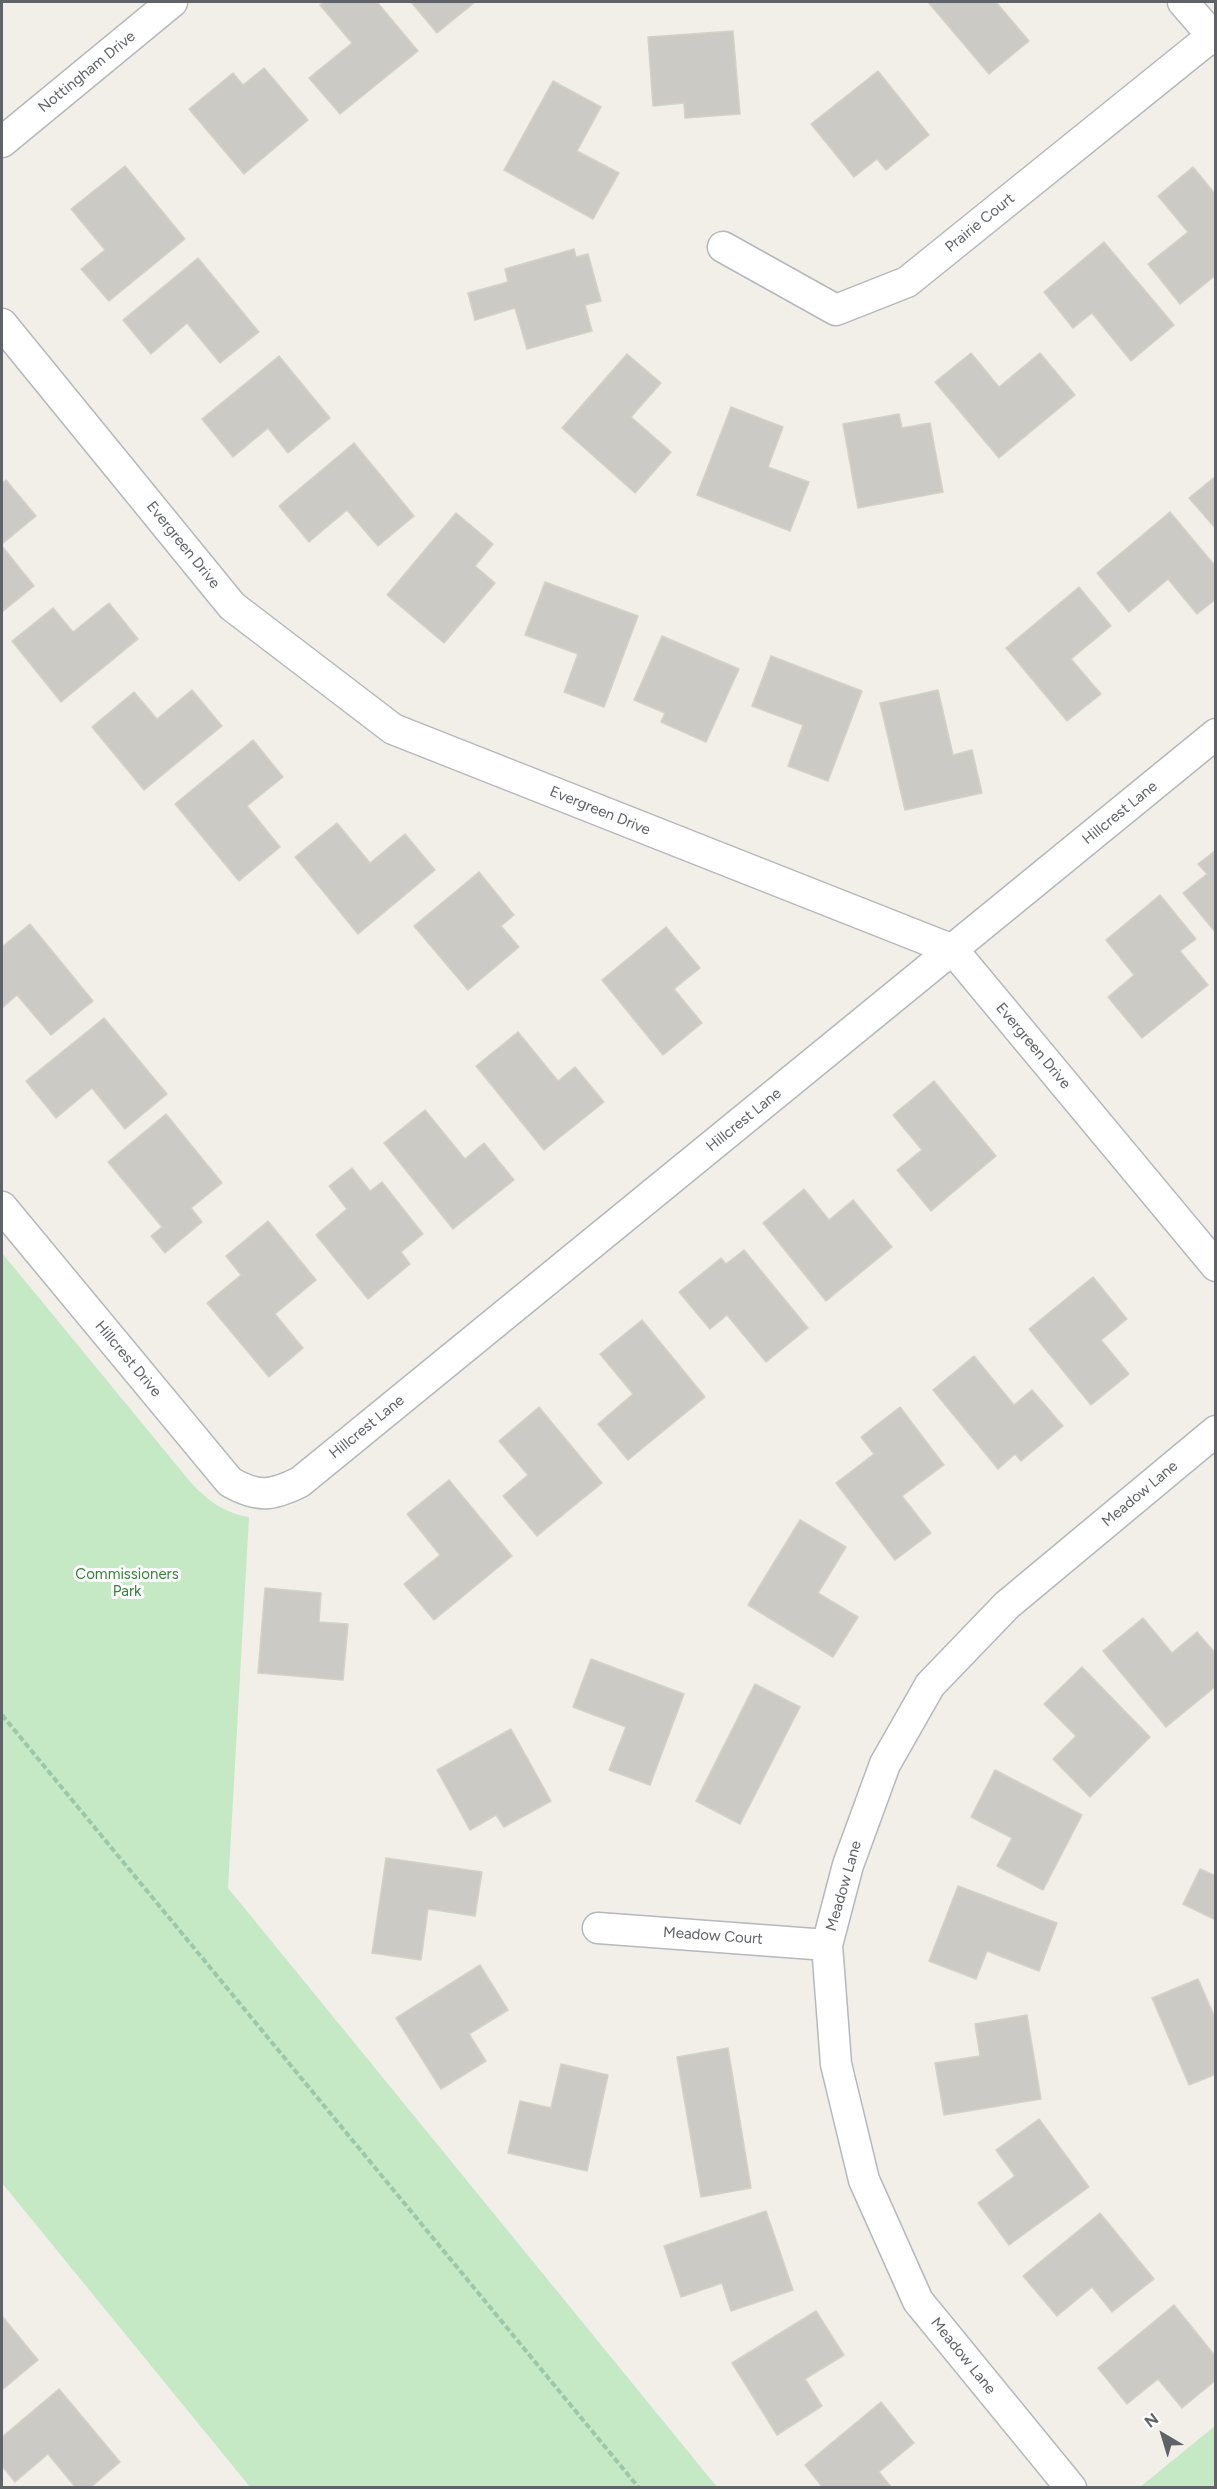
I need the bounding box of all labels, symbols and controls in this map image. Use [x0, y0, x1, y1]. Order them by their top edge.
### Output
street label: Nottingham Drive [35, 27, 139, 117]
street label: Prairie Court [942, 190, 1018, 256]
street label: Evergreen Drive [142, 498, 224, 592]
street label: Hillcrest Lane [1079, 777, 1161, 849]
street label: Evergreen Drive [547, 783, 653, 839]
street label: Evergreen Drive [992, 999, 1074, 1093]
street label: Hillcrest Lane [703, 1084, 785, 1156]
street label: Hillcrest Drive [91, 1317, 165, 1401]
street label: Hillcrest Lane [326, 1391, 408, 1463]
street label: Meadow Lane [1098, 1457, 1182, 1531]
park label: Commissioners Park [75, 1566, 179, 1601]
street label: Meadow Lane [822, 1839, 866, 1933]
street label: Meadow Court [663, 1924, 763, 1948]
street label: Meadow Lane [927, 2314, 999, 2398]
north arrow [1133, 2405, 1193, 2465]
text: N [1141, 2409, 1162, 2432]

